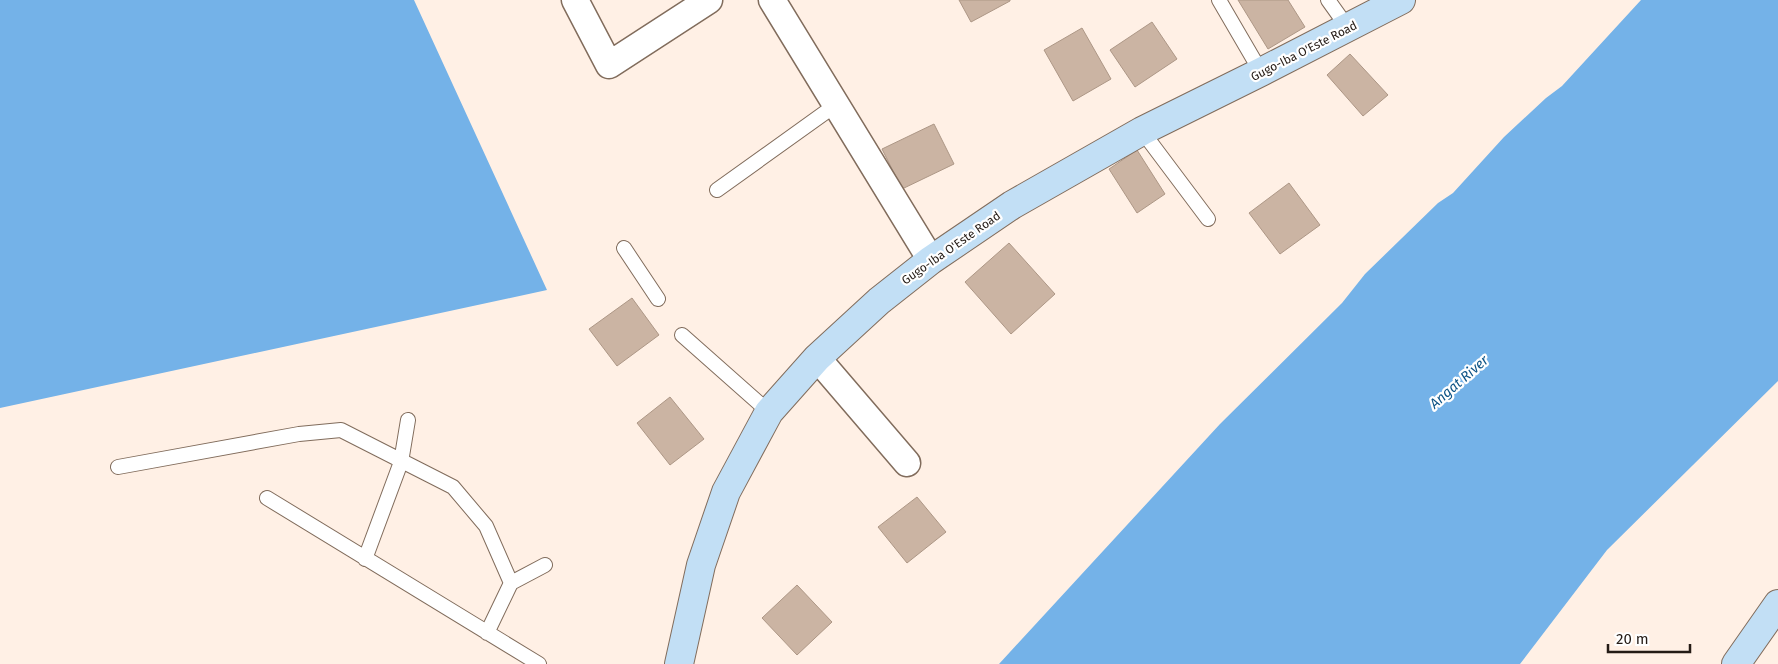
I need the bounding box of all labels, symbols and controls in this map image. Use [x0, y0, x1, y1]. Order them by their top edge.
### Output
street label: Gugo-Iba O'Este Road [1249, 18, 1359, 84]
street label: Gugo-Iba O'Este Road [899, 209, 1003, 287]
water label: Angat River [1425, 351, 1492, 413]
scale bar [1608, 622, 1690, 654]
text: 20 m [1616, 630, 1649, 648]

